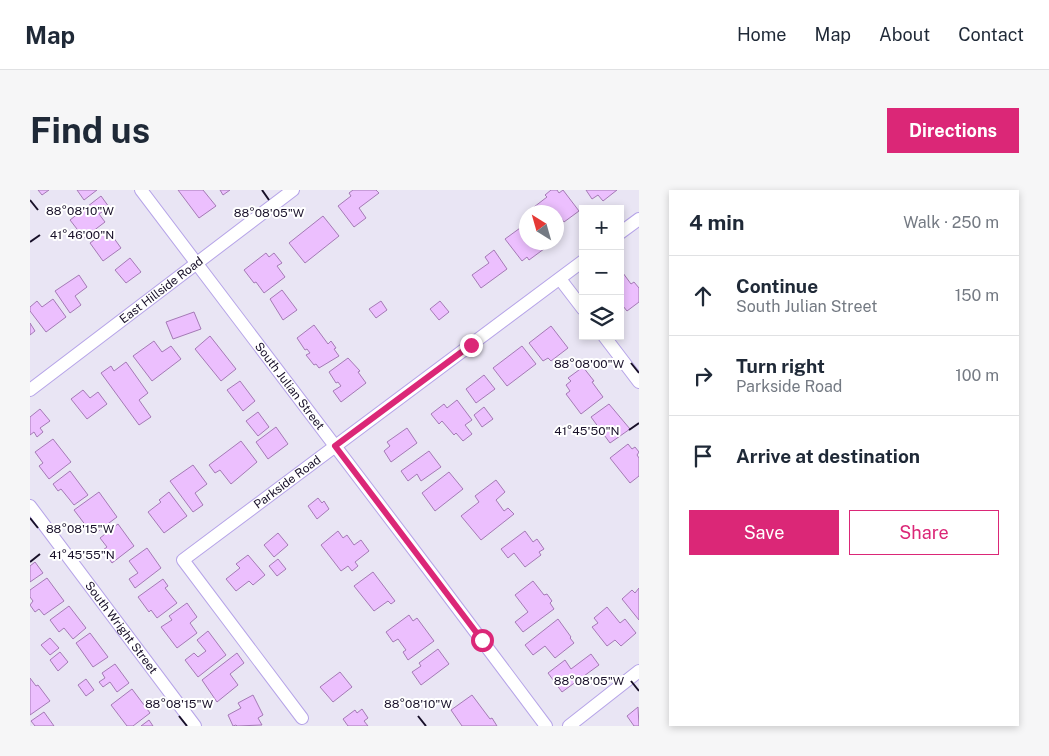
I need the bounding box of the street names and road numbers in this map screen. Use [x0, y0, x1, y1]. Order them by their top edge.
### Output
street label: East Hillside Road [117, 254, 206, 326]
street label: South Julian Street [252, 340, 327, 433]
street label: Parkside Road [251, 453, 323, 512]
street label: South Wright Street [82, 579, 161, 677]

